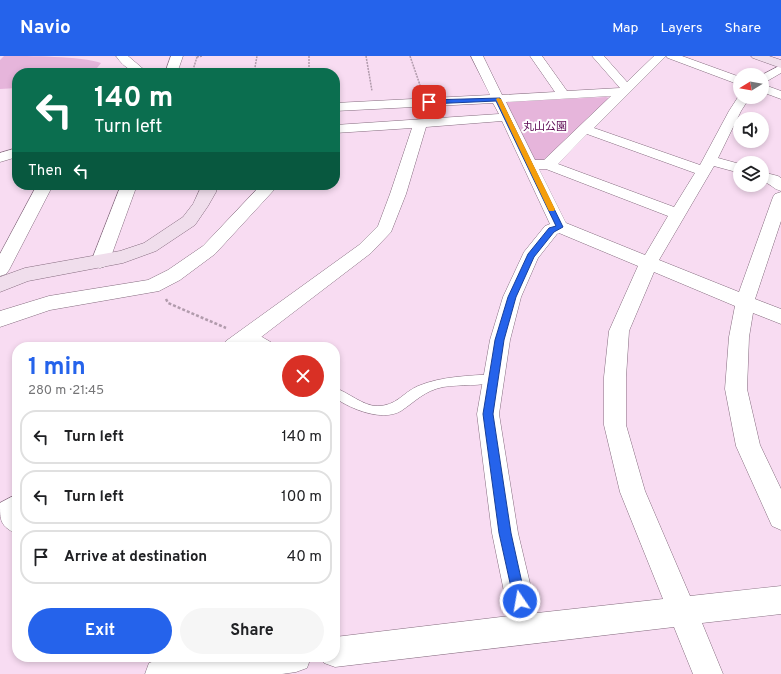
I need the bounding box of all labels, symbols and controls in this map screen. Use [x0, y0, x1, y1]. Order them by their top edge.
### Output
text: Navio [20, 16, 71, 40]
text: Map [612, 20, 638, 37]
text: Layers [660, 20, 702, 37]
text: Share [724, 20, 761, 37]
north arrow [733, 68, 769, 104]
map controls [733, 68, 769, 192]
text: 140 m [94, 81, 173, 117]
icon: left [28, 84, 80, 136]
pin [412, 85, 446, 119]
icon: arrive [418, 91, 440, 113]
button: sound [733, 112, 769, 148]
text: Turn left [94, 116, 162, 139]
park label: 丸山公園 [523, 120, 567, 134]
button: layers [733, 156, 769, 192]
icon: left [70, 160, 92, 182]
text: Then [28, 162, 62, 181]
text: 1 min [28, 353, 86, 383]
button: close [282, 355, 324, 397]
text: 280 m · 21:45 [28, 383, 104, 399]
icon: left [30, 426, 52, 448]
text: Turn left [64, 428, 124, 447]
text: 140 m [282, 428, 322, 447]
icon: left [30, 486, 52, 508]
text: Turn left [64, 488, 124, 507]
text: 100 m [281, 488, 322, 507]
icon: arrive [30, 546, 52, 568]
text: Arrive at destination [64, 548, 207, 567]
text: 40 m [287, 548, 322, 567]
position arrow [499, 580, 541, 622]
button: Exit [28, 608, 172, 654]
button: Share [180, 608, 324, 654]

